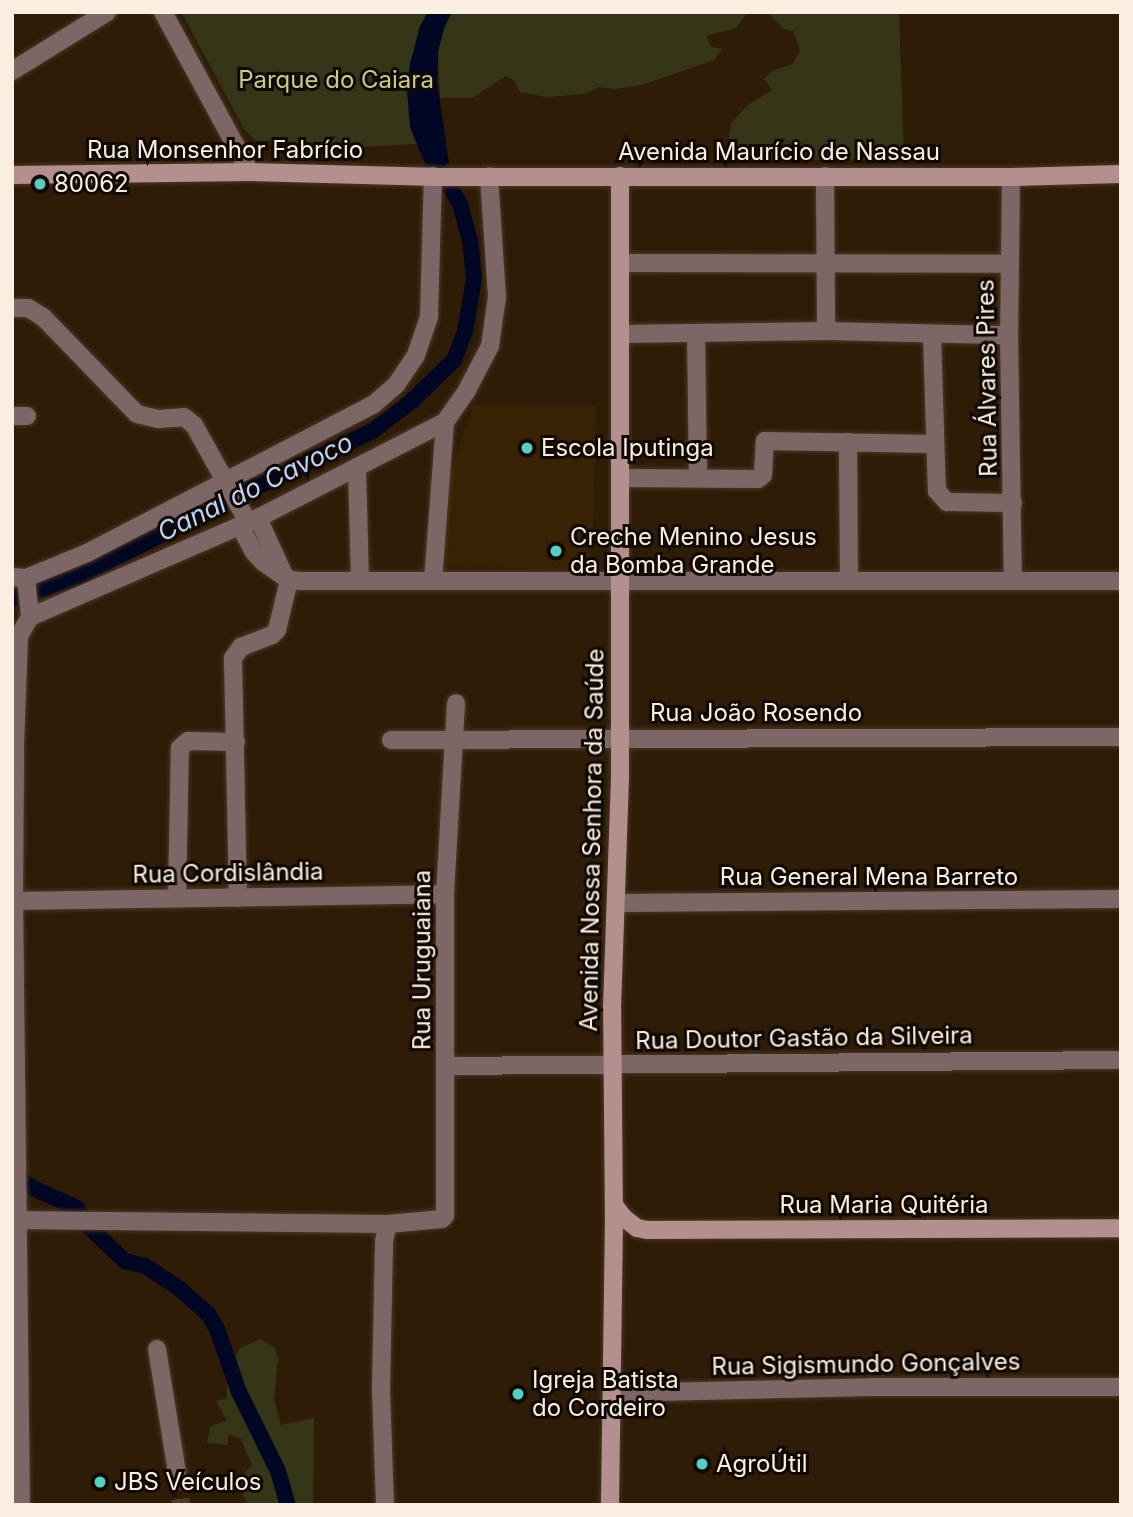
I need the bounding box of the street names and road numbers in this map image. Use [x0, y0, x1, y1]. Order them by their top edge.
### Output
street label: Rua Monsenhor Fabrício [87, 136, 363, 164]
street label: Avenida Maurício de Nassau [618, 138, 940, 166]
street label: Rua Álvares Pires [971, 279, 1003, 477]
street label: Avenida Nossa Senhora da Saúde [574, 648, 610, 1032]
street label: Rua João Rosendo [650, 699, 862, 727]
street label: Rua Cordislândia [132, 857, 324, 889]
street label: Rua General Mena Barreto [720, 863, 1018, 891]
street label: Rua Uruguaiana [408, 870, 436, 1050]
street label: Rua Doutor Gastão da Silveira [635, 1021, 973, 1055]
street label: Rua Maria Quitéria [779, 1191, 989, 1219]
street label: Rua Sigismundo Gonçalves [711, 1347, 1021, 1381]

